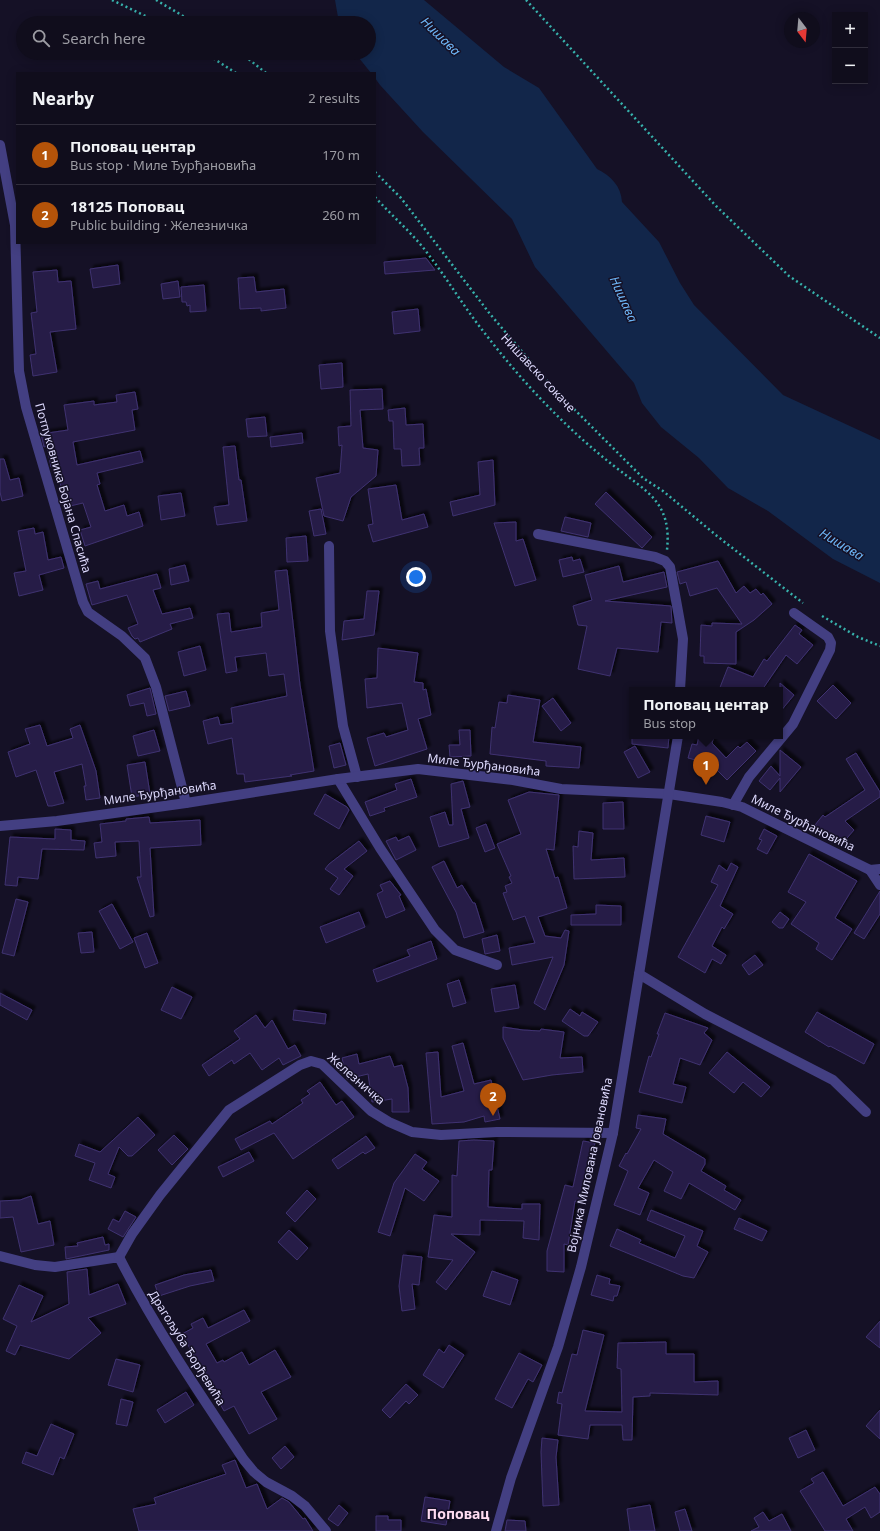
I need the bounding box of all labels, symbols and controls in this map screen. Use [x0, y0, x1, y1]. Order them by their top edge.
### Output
north arrow [784, 12, 820, 48]
map controls [832, 12, 868, 84]
button: + [832, 12, 868, 48]
water label: Нишава [417, 13, 465, 60]
search box [16, 16, 376, 60]
icon: search [30, 27, 52, 49]
text: Search here [62, 28, 145, 48]
button: − [832, 48, 868, 84]
text: Nearby [32, 87, 94, 110]
text: 2 results [308, 89, 360, 107]
text: Поповац центар [70, 136, 196, 156]
text: 1 [41, 146, 49, 164]
text: 170 m [322, 146, 360, 164]
text: Bus stop · Миле Ђурђановића [70, 156, 256, 174]
text: 18125 Поповац [70, 196, 184, 216]
text: 2 [41, 206, 49, 224]
text: 260 m [322, 206, 360, 224]
text: Public building · Железничка [70, 216, 248, 234]
water label: Нишава [606, 273, 642, 326]
street label: Нишавско сокаче [497, 329, 580, 416]
street label: Потпуковника Бојана Спасића [31, 401, 96, 575]
water label: Нишава [816, 524, 868, 565]
your location [406, 567, 426, 587]
popup [629, 687, 783, 739]
text: Поповац центар [643, 694, 769, 714]
text: Bus stop [643, 714, 696, 732]
street label: Миле Ђурђановића [427, 749, 542, 780]
pin: 1 [693, 752, 719, 785]
street label: Миле Ђурђановића [102, 776, 217, 809]
street label: Миле Ђурђановића [748, 790, 858, 855]
street label: Железничка [324, 1049, 389, 1108]
street label: Војника Милована Јовановића [563, 1076, 616, 1254]
pin: 2 [480, 1083, 506, 1116]
street label: Драгољуба Ђорђевића [145, 1287, 230, 1409]
district label: Поповац [427, 1504, 489, 1523]

